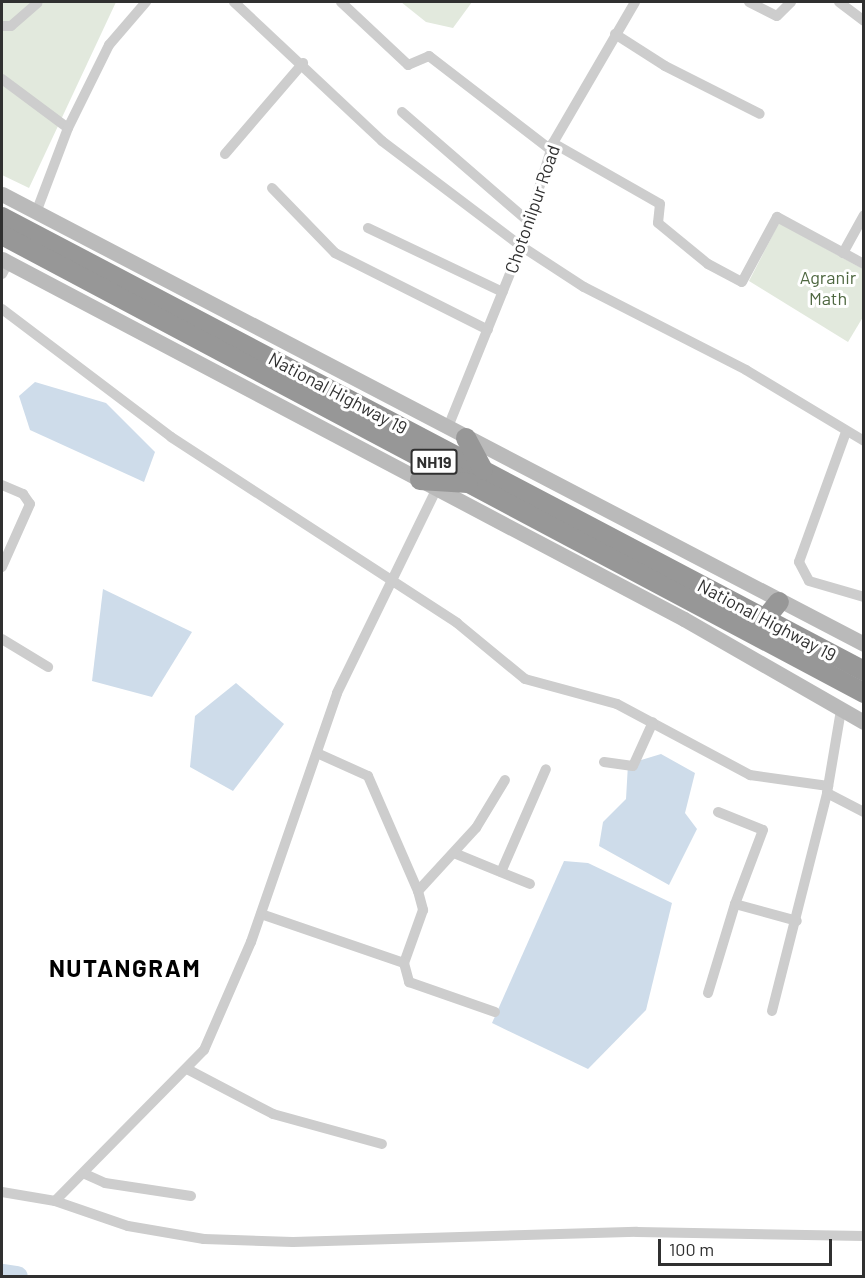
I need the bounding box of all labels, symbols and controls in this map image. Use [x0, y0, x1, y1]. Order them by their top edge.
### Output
street label: Chotonilpur Road [500, 142, 564, 276]
park label: Agranir Math [800, 267, 856, 310]
street label: National Highway 19 [265, 347, 411, 439]
road number: NH19 [410, 449, 458, 475]
street label: National Highway 19 [694, 574, 840, 666]
district label: NUTANGRAM [49, 954, 201, 982]
scale bar [661, 1227, 835, 1265]
text: 100 m [669, 1238, 714, 1260]

